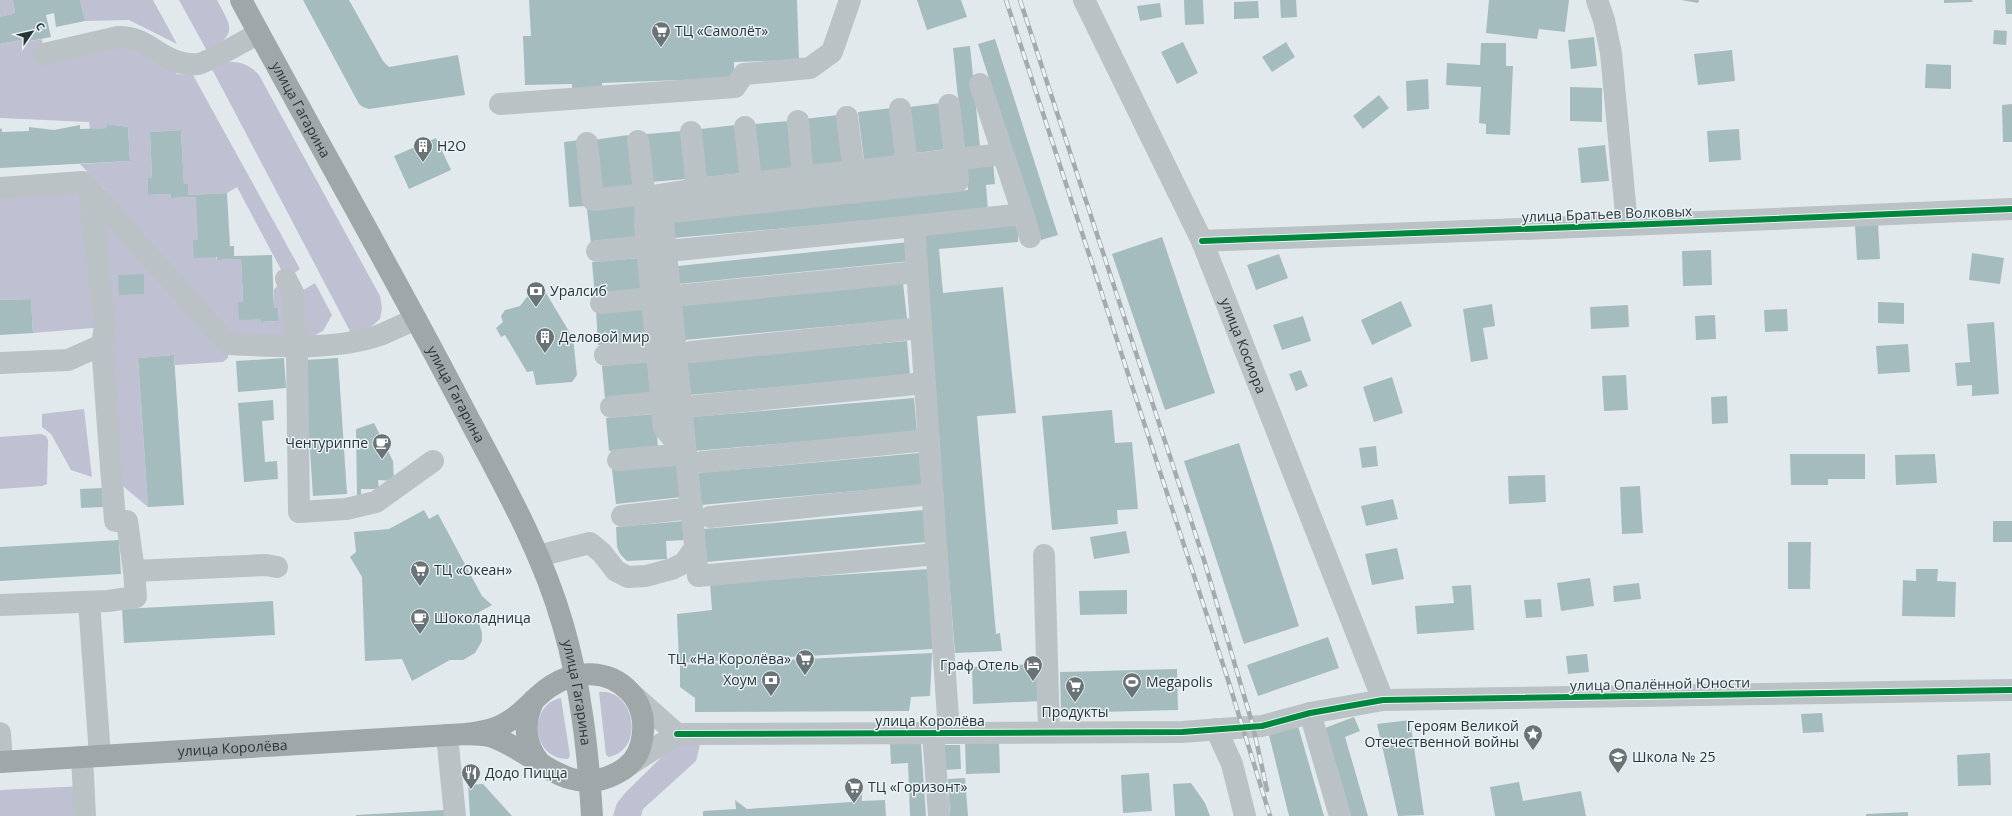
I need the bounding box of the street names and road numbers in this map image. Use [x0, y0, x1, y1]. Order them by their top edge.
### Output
street label: улица Гагарина [267, 58, 336, 161]
street label: улица Братьев Волковых [1521, 201, 1693, 226]
street label: улица Косиора [1216, 295, 1271, 396]
street label: улица Гагарина [423, 342, 490, 446]
street label: улица Гагарина [558, 638, 596, 746]
street label: улица Опалённой Юности [1570, 672, 1750, 695]
street label: улица Королёва [875, 711, 985, 730]
street label: улица Королёва [177, 735, 288, 760]

